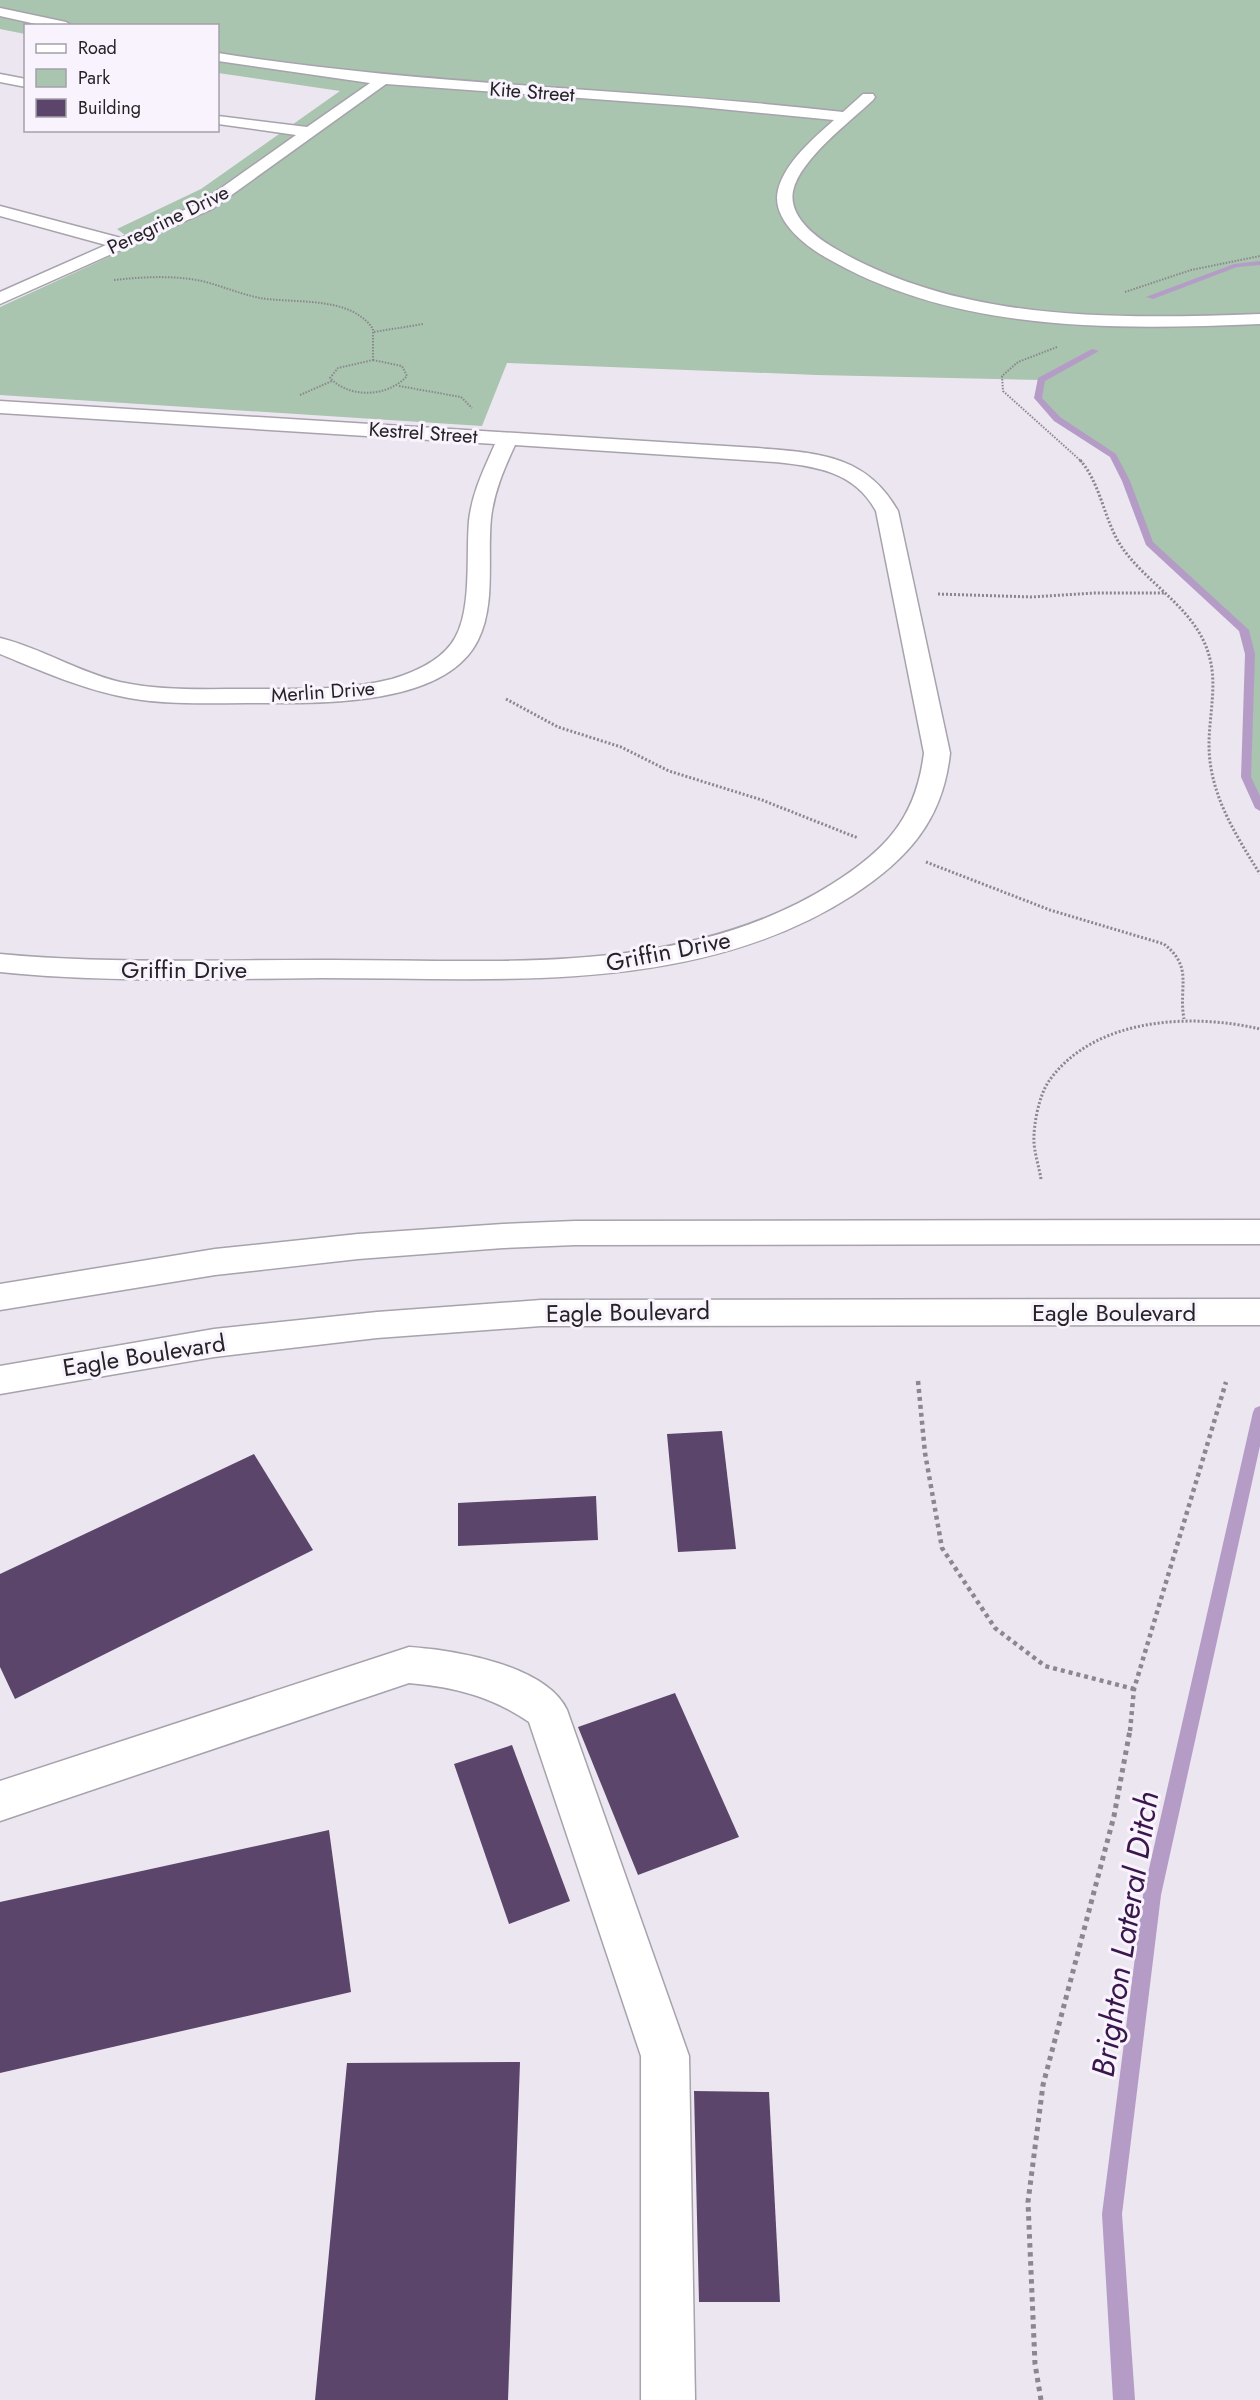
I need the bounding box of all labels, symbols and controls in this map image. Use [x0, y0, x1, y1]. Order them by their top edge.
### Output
legend [24, 24, 219, 132]
text: Road [78, 35, 117, 61]
text: Park [78, 65, 110, 91]
street label: Kite Street [488, 75, 576, 109]
text: Building [78, 95, 141, 121]
street label: Peregrine Drive [102, 178, 234, 262]
street label: Kestrel Street [368, 415, 479, 451]
street label: Merlin Drive [270, 674, 376, 710]
street label: Griffin Drive [603, 922, 733, 980]
street label: Griffin Drive [121, 952, 247, 987]
street label: Eagle Boulevard [546, 1293, 710, 1331]
street label: Eagle Boulevard [1032, 1295, 1196, 1330]
street label: Eagle Boulevard [60, 1325, 228, 1385]
water label: Brighton Lateral Ditch [1080, 1788, 1170, 2080]

